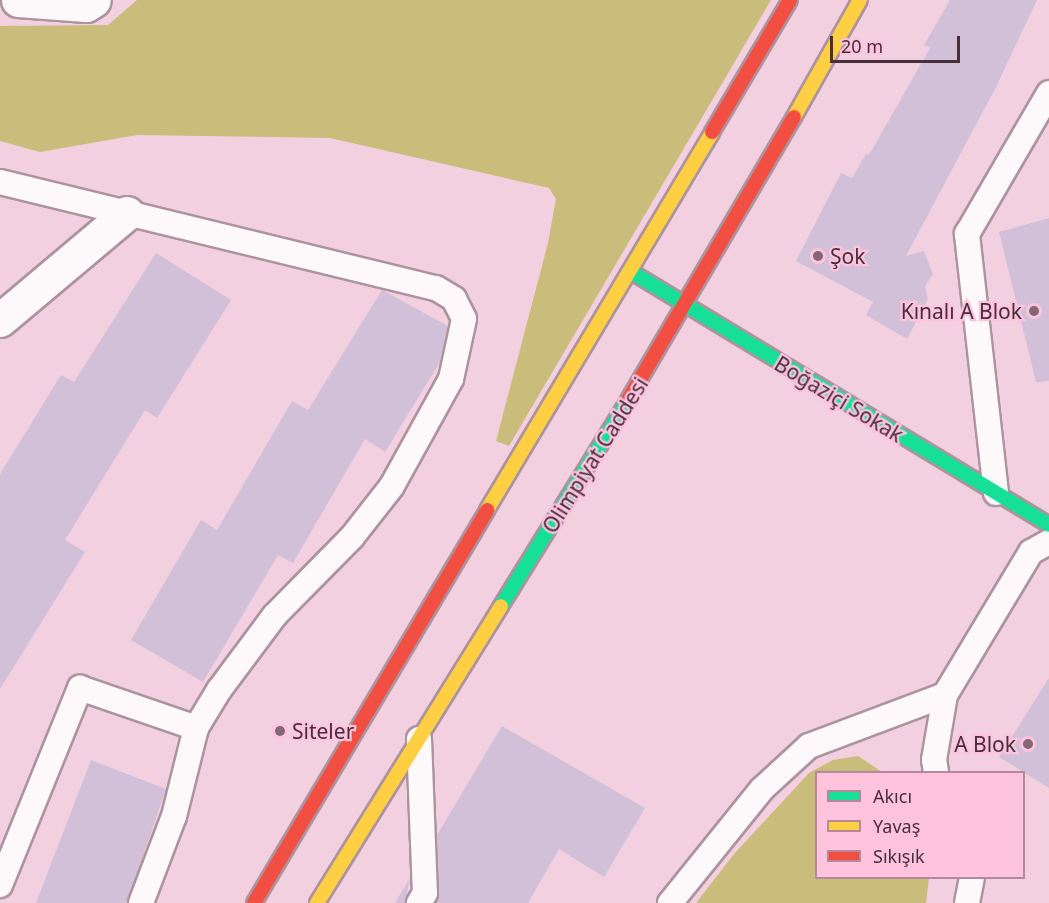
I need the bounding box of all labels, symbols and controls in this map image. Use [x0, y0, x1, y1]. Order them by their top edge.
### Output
scale bar [833, 24, 964, 62]
text: 20 m [841, 34, 883, 58]
place label: Şok [830, 243, 865, 269]
marker: Şok [811, 249, 825, 263]
place label: Kınalı A Blok [901, 298, 1022, 324]
marker: Kınalı A Blok [1027, 304, 1041, 318]
street label: Boğaziçi Sokak [770, 351, 908, 447]
street label: Olimpiyat Caddesi [537, 372, 653, 538]
place label: Siteler [292, 718, 354, 744]
marker: Siteler [273, 724, 287, 738]
place label: A Blok [954, 731, 1016, 757]
marker: A Blok [1021, 737, 1035, 751]
legend [815, 771, 1025, 879]
text: Akıcı [873, 784, 912, 808]
text: Yavaş [873, 814, 920, 838]
text: Sıkışık [873, 844, 925, 868]

